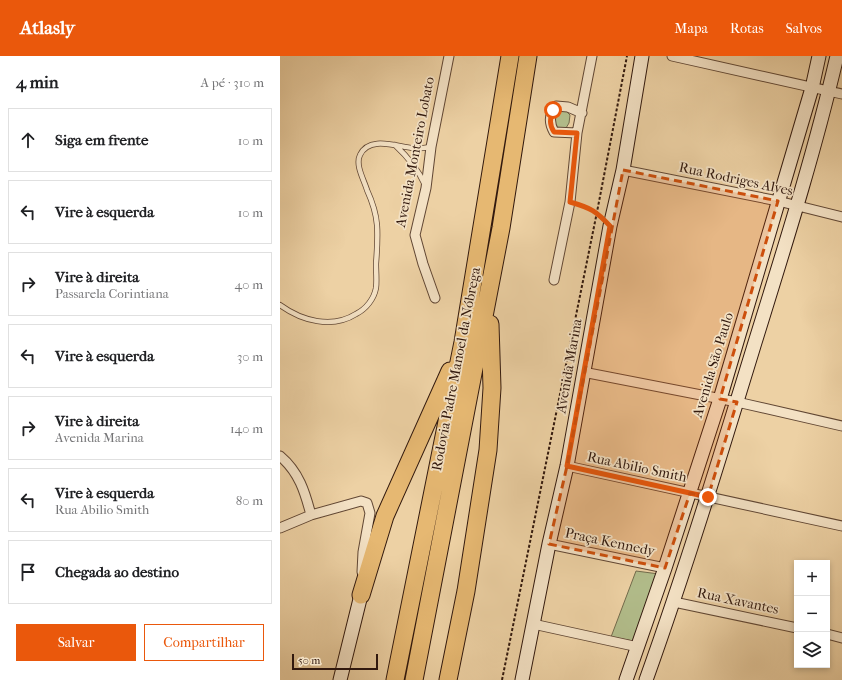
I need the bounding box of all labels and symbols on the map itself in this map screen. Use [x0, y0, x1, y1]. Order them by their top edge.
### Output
street label: Avenida Monteiro Lobato [392, 75, 438, 230]
route start [544, 101, 562, 119]
street label: Rua Rodriges Alves [677, 159, 795, 199]
street label: Rodovia Padre Manoel da Nóbrega [428, 265, 484, 472]
street label: Avenida São Paulo [689, 310, 737, 421]
street label: Avenida Marina [552, 317, 586, 416]
street label: Rua Abilio Smith [586, 448, 689, 486]
route end [699, 488, 717, 506]
street label: Praça Kennedy [564, 524, 657, 560]
street label: Rua Xavantes [696, 584, 780, 618]
scale bar [292, 652, 378, 671]

